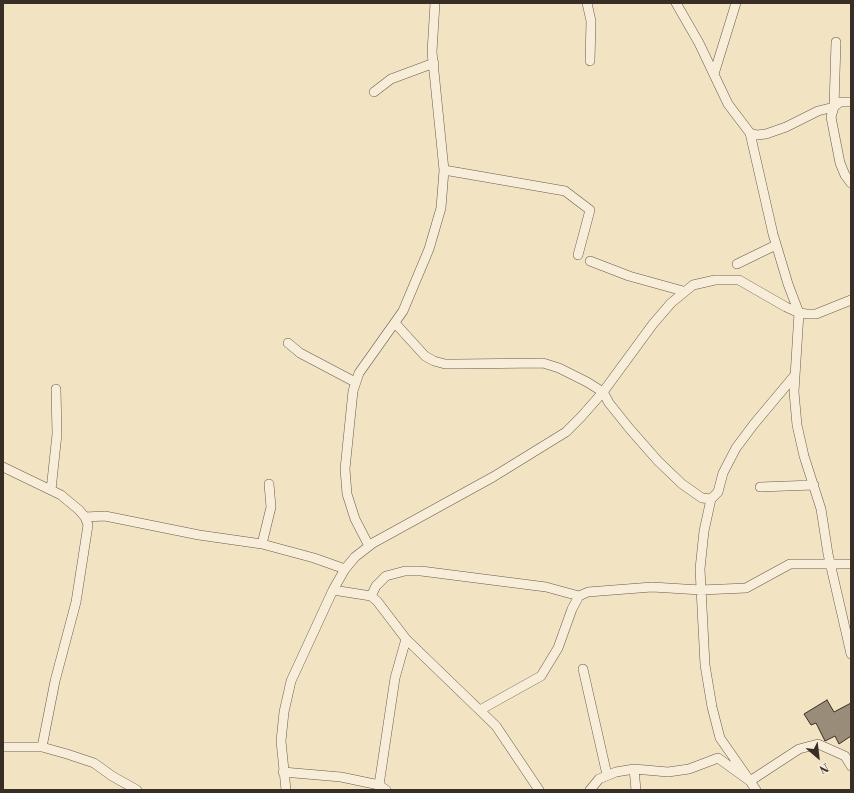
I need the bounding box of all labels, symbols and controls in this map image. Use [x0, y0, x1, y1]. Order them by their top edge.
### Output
north arrow [798, 737, 838, 777]
text: N [817, 759, 831, 776]

